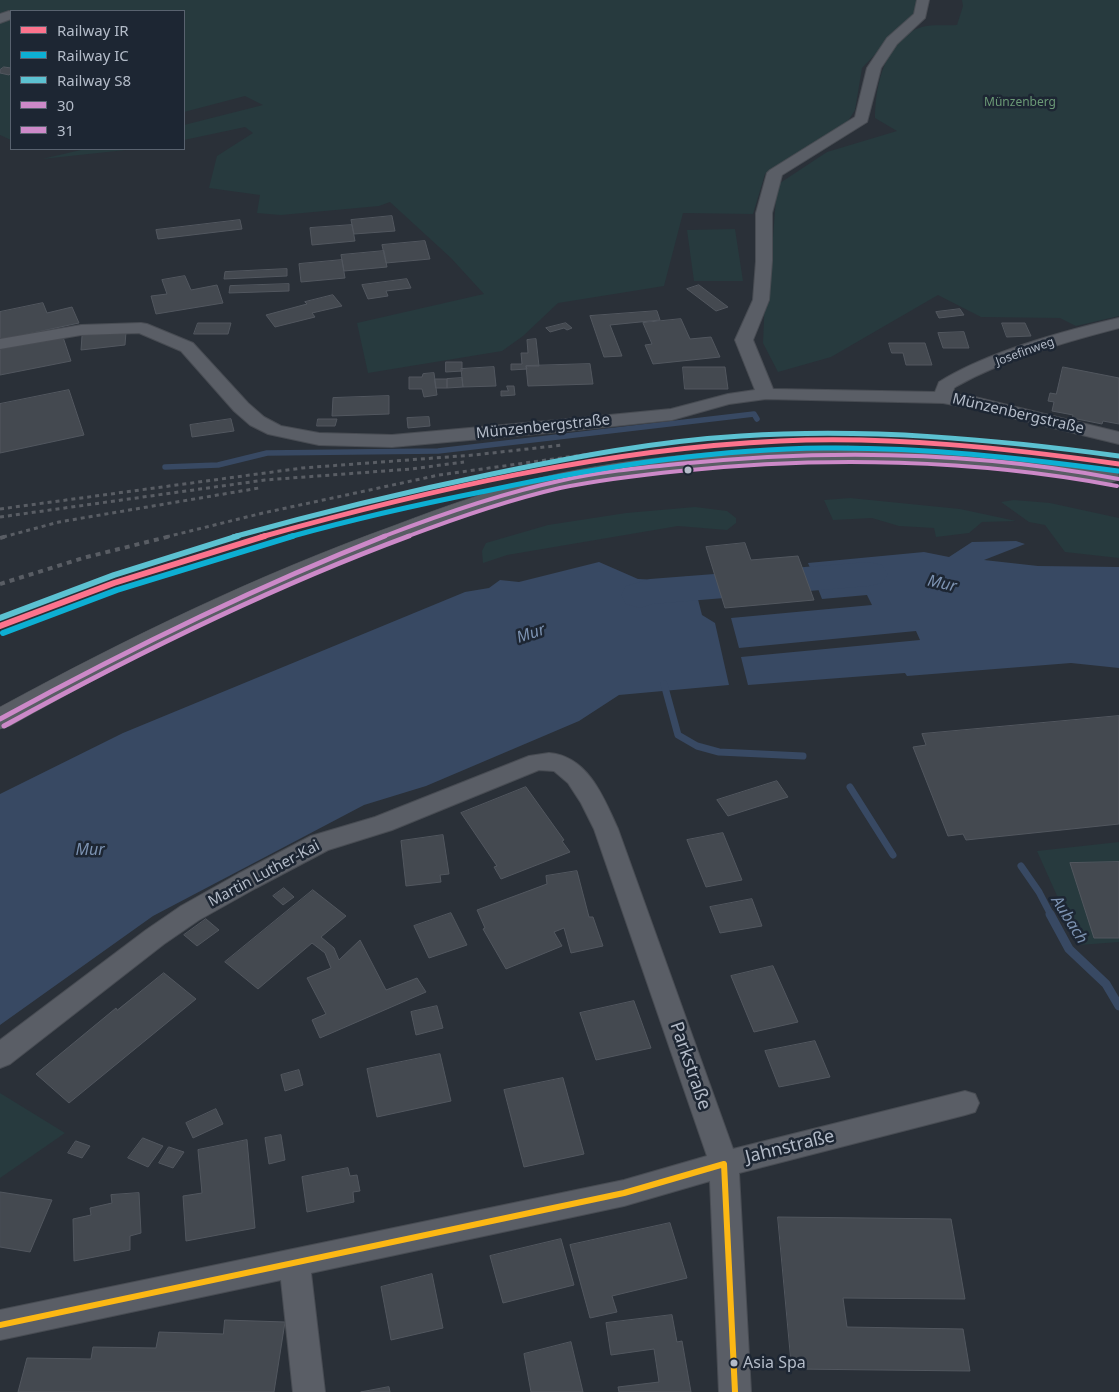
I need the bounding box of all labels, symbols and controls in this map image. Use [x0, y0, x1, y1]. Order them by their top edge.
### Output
legend [10, 10, 185, 150]
text: Railway IR [57, 20, 129, 40]
text: Railway IC [57, 45, 129, 65]
text: Railway S8 [57, 70, 131, 90]
text: 30 [57, 95, 74, 115]
park label: Münzenberg [984, 96, 1056, 110]
text: 31 [57, 120, 74, 140]
street label: Josefinweg [994, 335, 1056, 369]
street label: Münzenbergstraße [950, 390, 1086, 438]
street label: Münzenbergstraße [475, 411, 611, 443]
unlabelled marker [683, 465, 693, 475]
water label: Mur [926, 571, 958, 597]
water label: Mur [514, 620, 548, 648]
street label: Martin Luther-Kai [205, 837, 323, 911]
water label: Mur [75, 840, 105, 860]
water label: Aubach [1047, 892, 1091, 948]
street label: Parkstraße [665, 1019, 715, 1113]
street label: Jahnstraße [743, 1126, 837, 1168]
place label: Asia Spa [743, 1353, 806, 1373]
marker: Asia Spa [729, 1358, 739, 1368]

